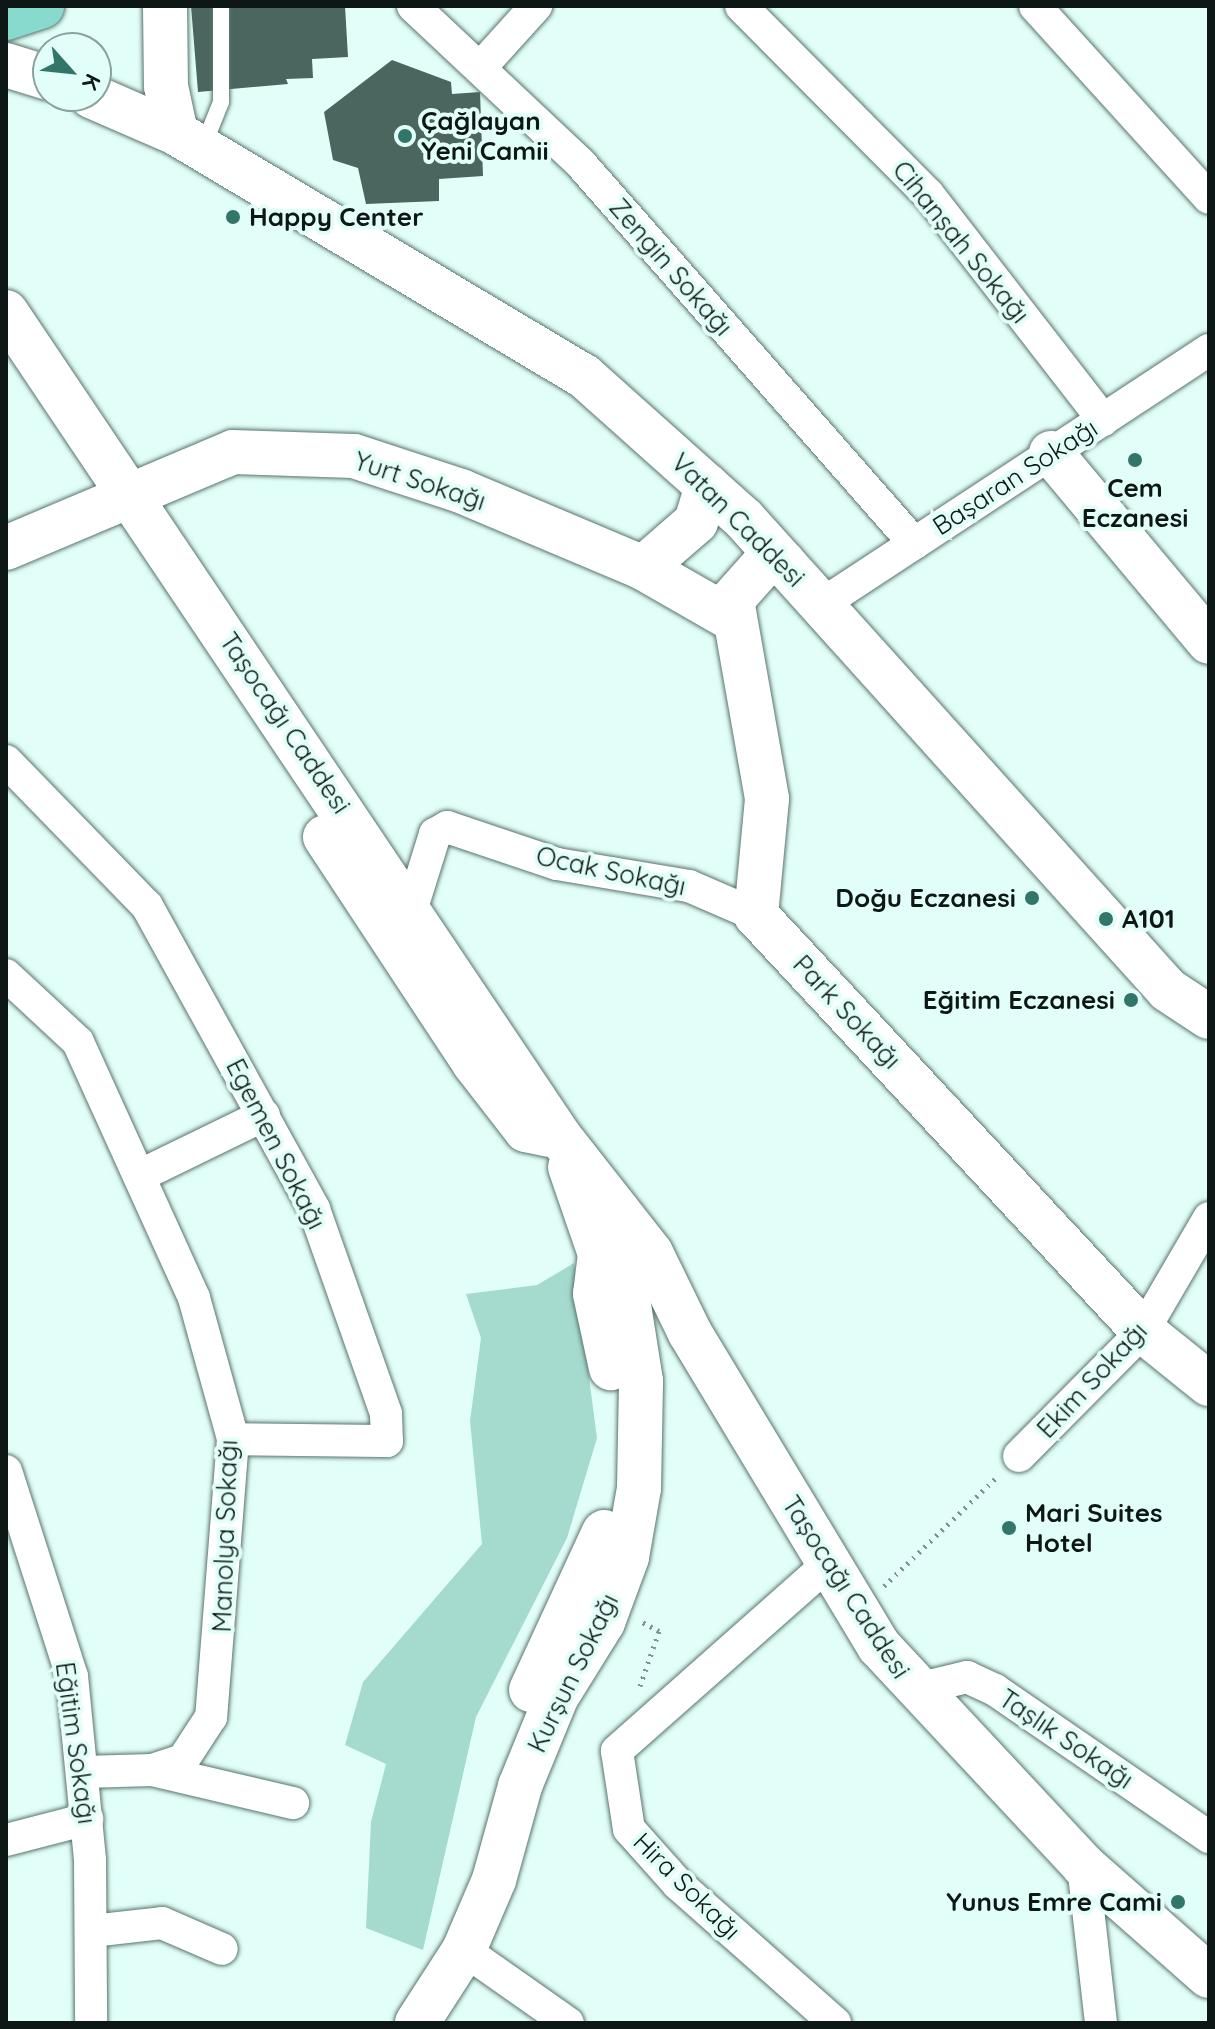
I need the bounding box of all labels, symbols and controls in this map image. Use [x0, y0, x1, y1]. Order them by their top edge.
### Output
north arrow [32, 32, 112, 112]
text: K [76, 69, 107, 95]
place label: Çağlayan Yeni Camii [421, 105, 549, 166]
marker: Çağlayan Yeni Camii [396, 127, 414, 145]
street label: Cihanşah Sokağı [886, 155, 1036, 329]
street label: Zengin Sokağı [603, 192, 739, 342]
place label: Happy Center [249, 201, 423, 233]
marker: Happy Center [224, 208, 242, 226]
street label: Başaran Sokağı [927, 412, 1103, 542]
street label: Yurt Sokağı [350, 445, 490, 517]
street label: Vatan Caddesi [665, 447, 811, 593]
marker: Cem Eczanesi [1126, 451, 1144, 469]
place label: Cem Eczanesi [1082, 472, 1188, 534]
street label: Taşocağı Caddesi [213, 627, 357, 819]
street label: Ocak Sokağı [533, 840, 689, 902]
place label: Doğu Eczanesi [835, 882, 1016, 914]
marker: Doğu Eczanesi [1023, 889, 1041, 907]
place label: A101 [1122, 903, 1175, 935]
marker: A101 [1097, 910, 1115, 928]
street label: Park Sokağı [787, 949, 907, 1075]
place label: Eğitim Eczanesi [923, 984, 1115, 1016]
marker: Eğitim Eczanesi [1122, 991, 1140, 1009]
street label: Egemen Sokağı [220, 1054, 332, 1234]
street label: Ekim Sokağı [1031, 1316, 1153, 1444]
street label: Manolya Sokağı [206, 1439, 244, 1633]
street label: Taşocağı Caddesi [775, 1490, 917, 1684]
place label: Mari Suites Hotel [1025, 1497, 1163, 1558]
marker: Mari Suites Hotel [1000, 1519, 1018, 1537]
street label: Kurşun Sokağı [521, 1588, 625, 1758]
street label: Eğitim Sokağı [49, 1660, 103, 1826]
street label: Taşlık Sokağı [993, 1683, 1139, 1795]
street label: Hira Sokağı [627, 1826, 747, 1946]
place label: Yunus Emre Cami [946, 1886, 1162, 1918]
marker: Yunus Emre Cami [1169, 1893, 1187, 1911]

